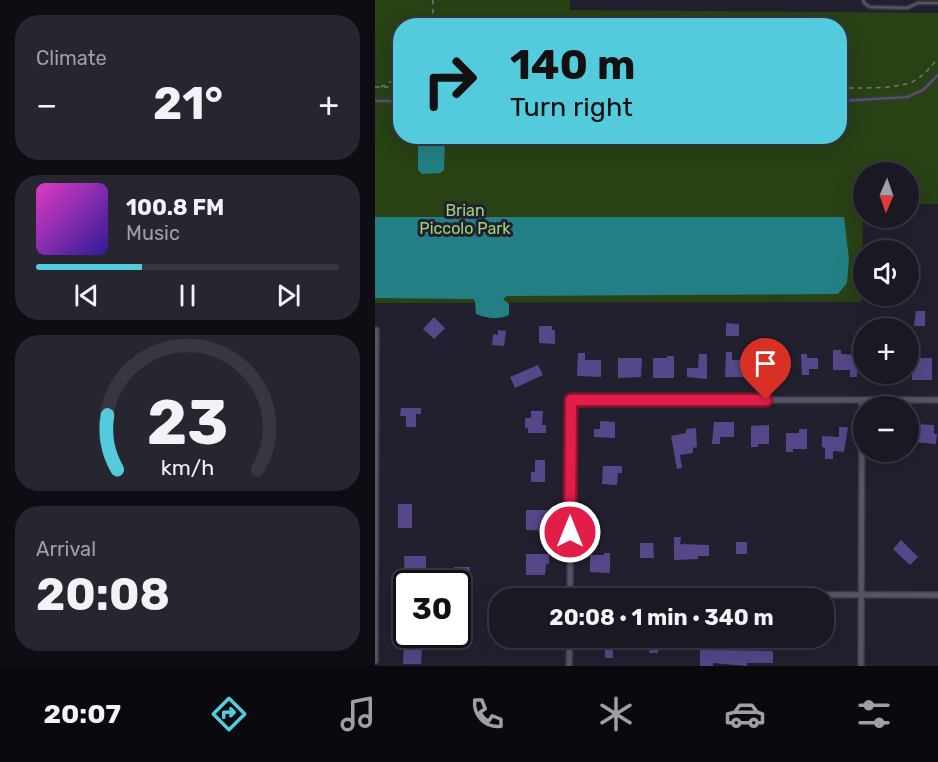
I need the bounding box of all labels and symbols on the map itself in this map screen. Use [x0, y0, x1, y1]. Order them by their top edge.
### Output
north arrow [853, 162, 919, 228]
park label: Brian Piccolo Park [419, 201, 511, 238]
pin [740, 338, 791, 400]
position arrow [538, 500, 602, 564]
speed limit sign: 30 [393, 570, 471, 648]

